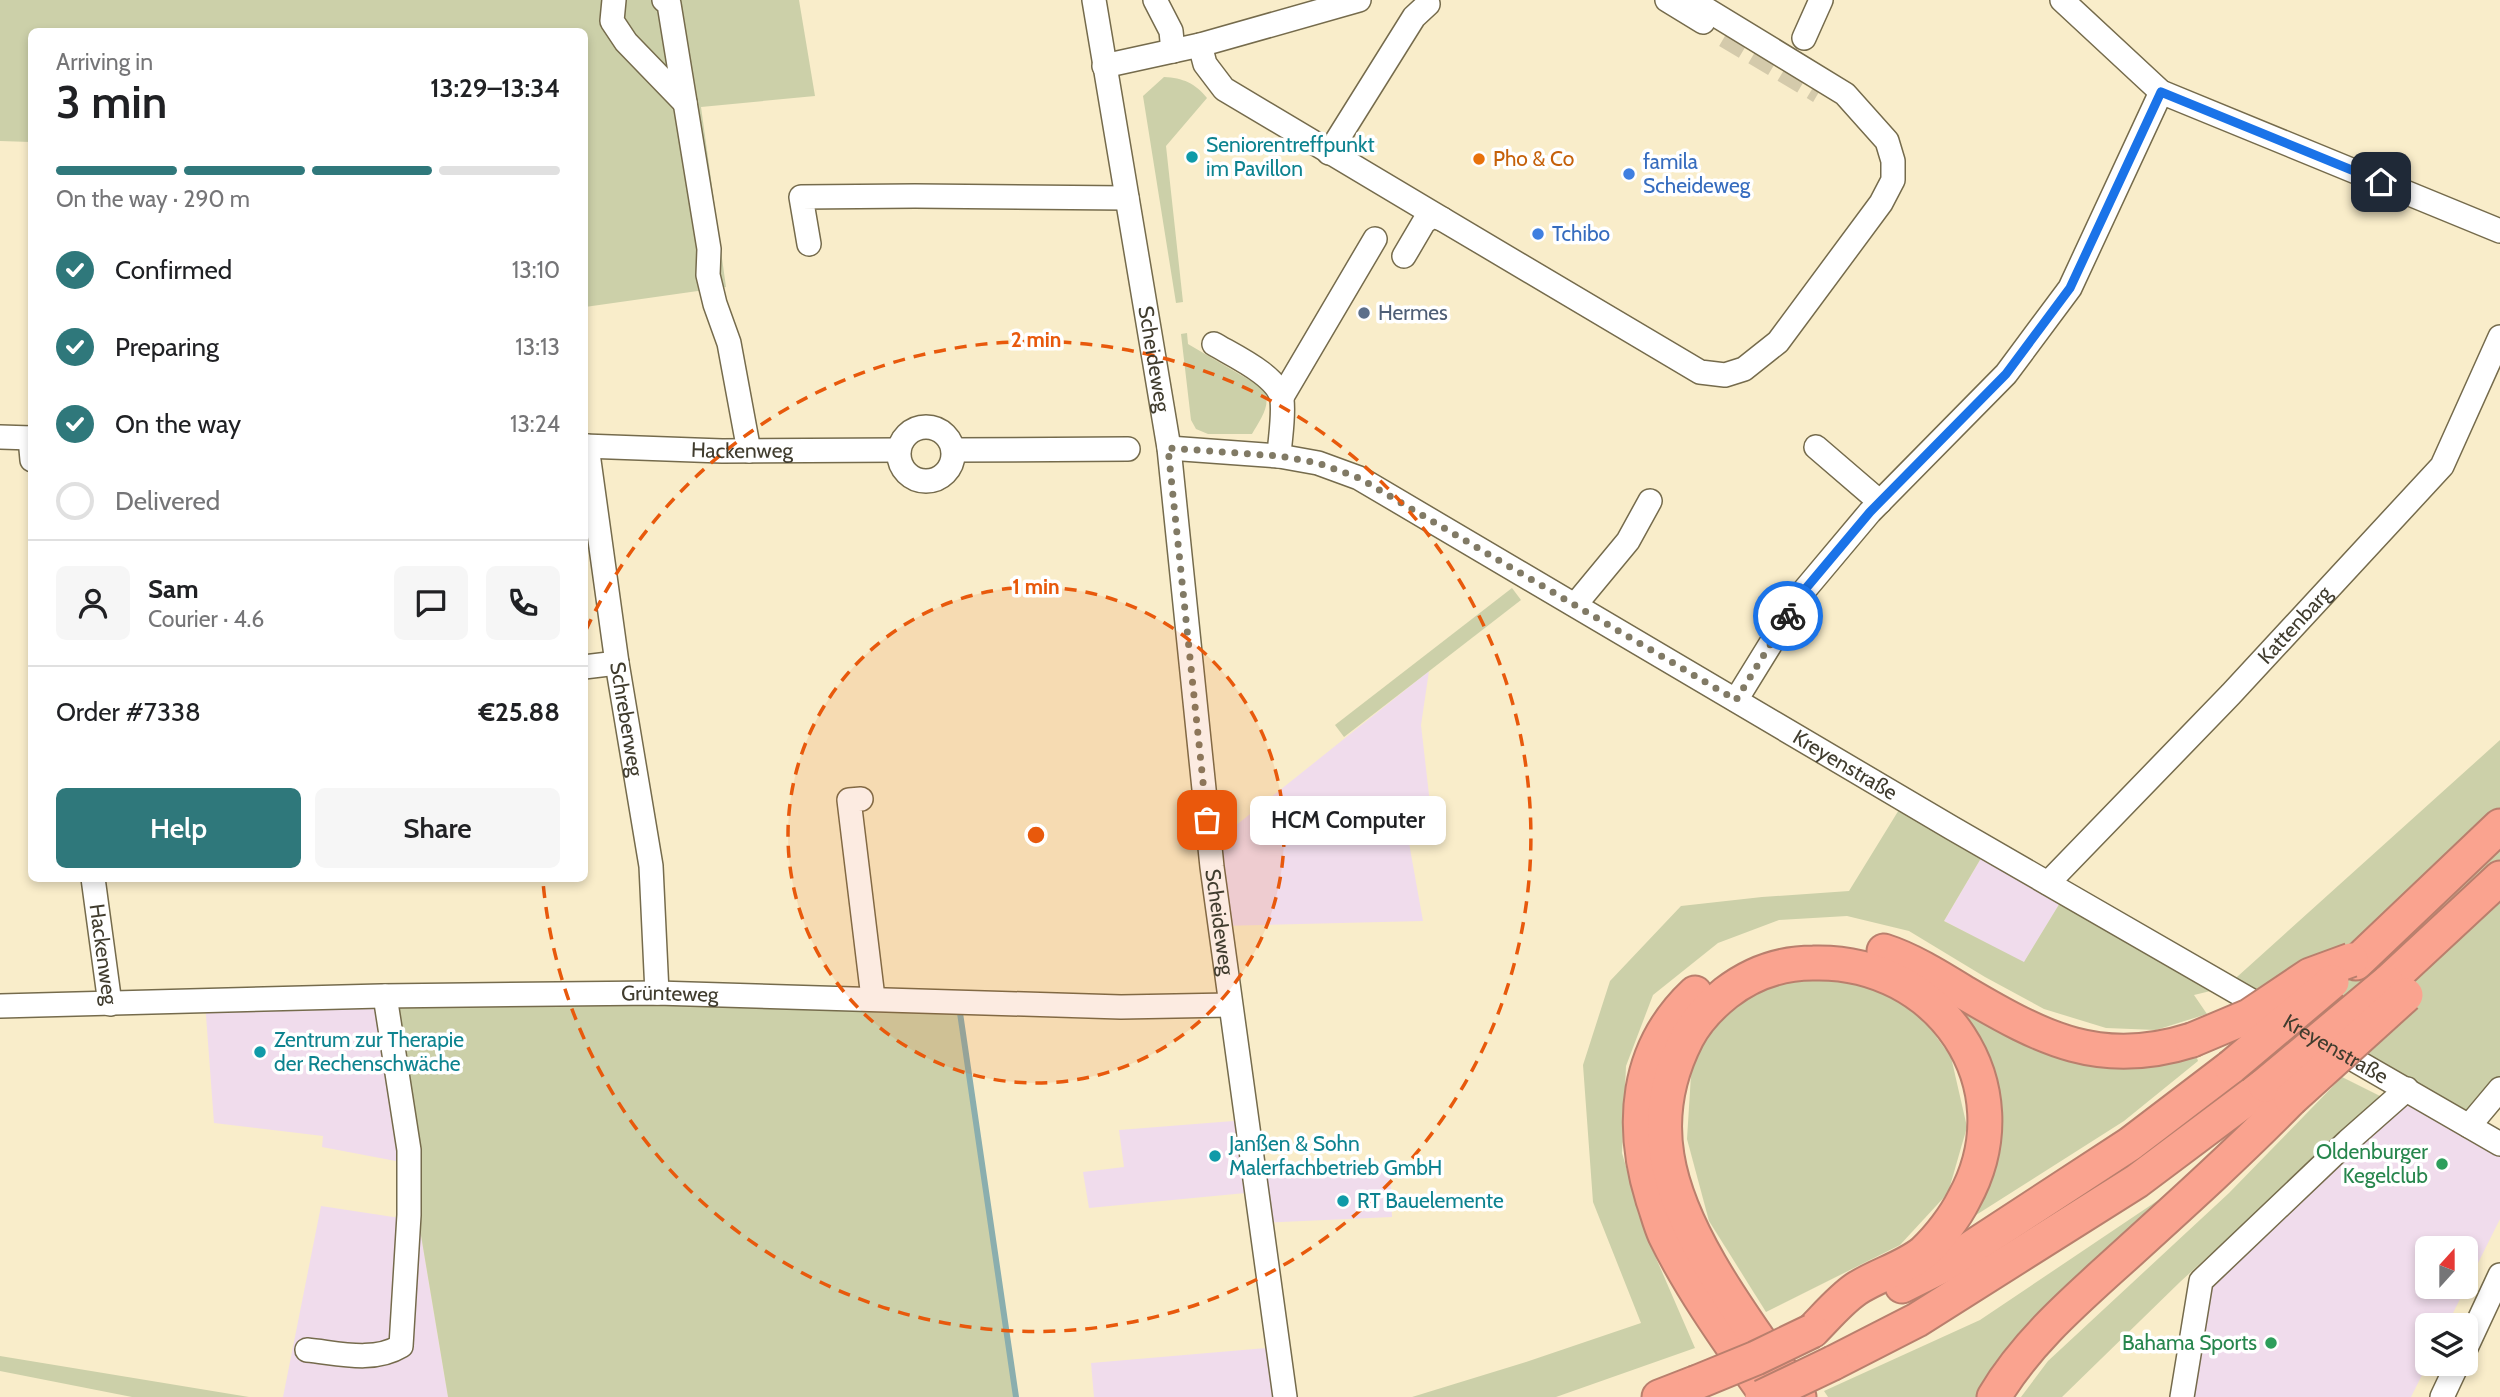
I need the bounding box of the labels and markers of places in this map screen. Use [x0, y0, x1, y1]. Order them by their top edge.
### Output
place label: Seniorentreffpunkt im Pavillon [1206, 132, 1374, 181]
place label: Pho & Co [1493, 146, 1574, 171]
marker: Seniorentreffpunkt im Pavillon [1184, 149, 1200, 165]
place label: famila Scheideweg [1643, 149, 1751, 198]
marker: Pho & Co [1471, 151, 1487, 167]
pin [2351, 152, 2411, 212]
marker: famila Scheideweg [1621, 166, 1637, 182]
place label: Tchibo [1552, 221, 1610, 246]
marker: Tchibo [1530, 226, 1546, 242]
place label: Hermes [1378, 300, 1448, 325]
marker: Hermes [1356, 305, 1372, 321]
pin [1177, 790, 1237, 850]
callout: HCM Computer [1249, 796, 1445, 844]
centre of rings [1024, 823, 1048, 847]
place label: Zentrum zur Therapie der Rechenschwäche [274, 1027, 464, 1076]
marker: Zentrum zur Therapie der Rechenschwäche [252, 1044, 268, 1060]
place label: Janßen & Sohn Malerfachbetrieb GmbH [1228, 1131, 1442, 1180]
place label: Oldenburger Kegelclub [2316, 1139, 2428, 1188]
marker: Janßen & Sohn Malerfachbetrieb GmbH [1207, 1148, 1223, 1164]
marker: Oldenburger Kegelclub [2434, 1156, 2450, 1172]
place label: RT Bauelemente [1357, 1188, 1504, 1213]
marker: RT Bauelemente [1335, 1193, 1351, 1209]
place label: Bahama Sports [2122, 1330, 2257, 1355]
marker: Bahama Sports [2263, 1335, 2279, 1351]

